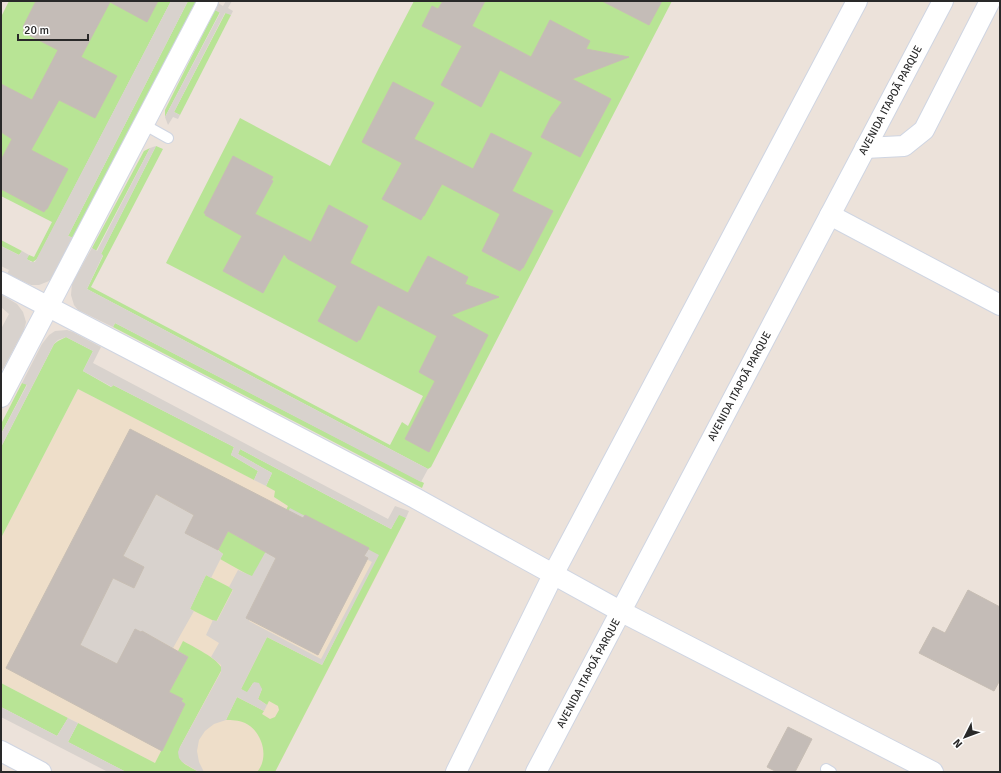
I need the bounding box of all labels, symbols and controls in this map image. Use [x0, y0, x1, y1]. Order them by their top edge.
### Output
scale bar [18, 16, 88, 42]
text: 20 m [24, 23, 49, 38]
street label: AVENIDA ITAPOÃ PARQUE [856, 43, 925, 157]
street label: AVENIDA ITAPOÃ PARQUE [705, 329, 774, 443]
street label: AVENIDA ITAPOÃ PARQUE [554, 616, 623, 730]
north arrow [945, 717, 985, 757]
text: N [951, 736, 965, 751]

